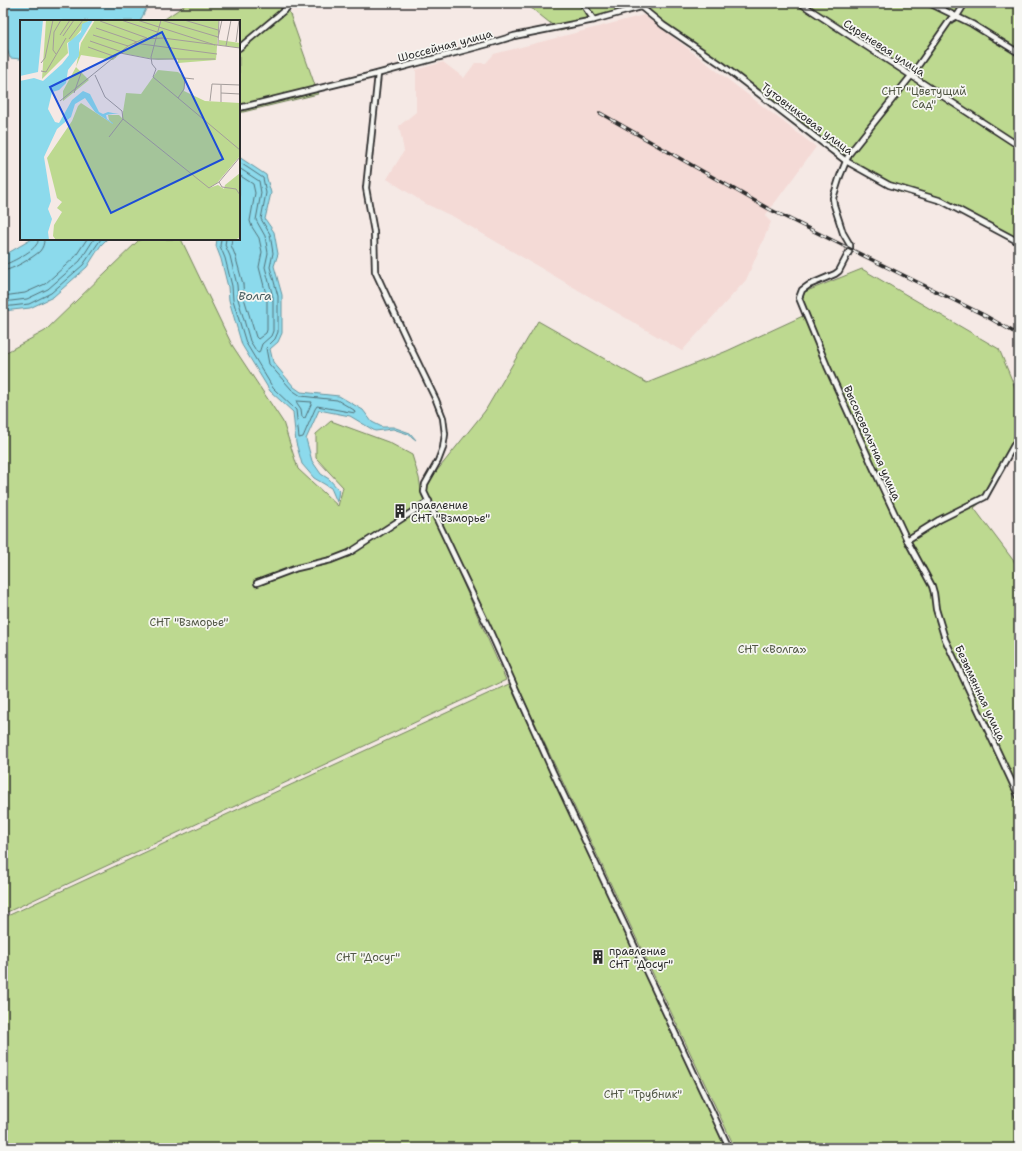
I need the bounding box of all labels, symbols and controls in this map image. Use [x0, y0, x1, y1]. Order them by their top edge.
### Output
street label: Сиреневая улица [840, 16, 928, 80]
inset map [20, 20, 240, 240]
street label: Шоссейная улица [396, 26, 494, 66]
street label: Тутовниковая улица [758, 80, 856, 159]
park label: СНТ "Цветущий Сад" [881, 84, 967, 112]
water label: Волга [238, 288, 272, 304]
street label: Высоковольтная улица [840, 383, 904, 503]
place label: правление СНТ "Взморье" [411, 498, 490, 526]
building icon: правление СНТ "Взморье" [392, 503, 408, 519]
park label: СНТ "Взморье" [149, 615, 229, 630]
park label: СНТ «Волга» [738, 642, 806, 657]
street label: Безымянная улица [951, 643, 1009, 743]
place label: правление СНТ "Досуг" [609, 944, 673, 972]
building icon: правление СНТ "Досуг" [590, 949, 606, 965]
park label: СНТ "Досуг" [336, 950, 400, 965]
park label: СНТ "Трубник" [604, 1087, 682, 1102]

